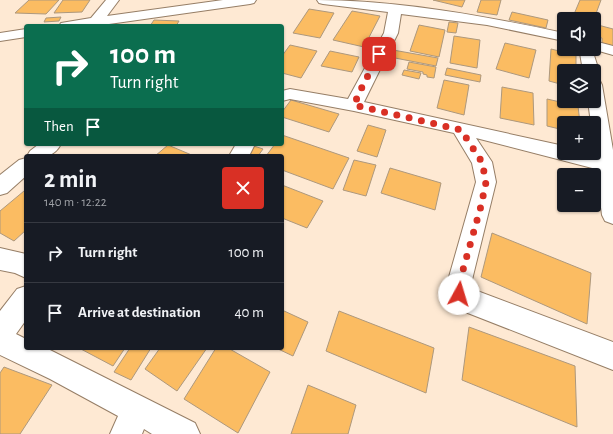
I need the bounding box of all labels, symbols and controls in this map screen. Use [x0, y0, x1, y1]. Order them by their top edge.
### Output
map controls [557, 12, 601, 212]
button: sound [557, 12, 601, 56]
pin [362, 37, 396, 71]
icon: right [44, 40, 96, 92]
text: 100 m [110, 41, 176, 69]
icon: arrive [368, 43, 390, 65]
button: layers [557, 64, 601, 108]
text: Turn right [110, 74, 179, 92]
icon: arrive [82, 116, 104, 138]
button: + [557, 116, 601, 160]
text: Then [44, 119, 74, 134]
button: close [222, 167, 264, 209]
text: 2 min [44, 168, 97, 192]
button: − [557, 168, 601, 212]
text: 140 m · 12:22 [44, 196, 107, 209]
icon: right [44, 242, 66, 264]
text: Turn right [78, 245, 137, 260]
text: 100 m [229, 245, 264, 260]
position arrow [438, 273, 480, 315]
icon: arrive [44, 302, 66, 324]
text: Arrive at destination [78, 305, 201, 320]
text: 40 m [234, 305, 264, 320]

